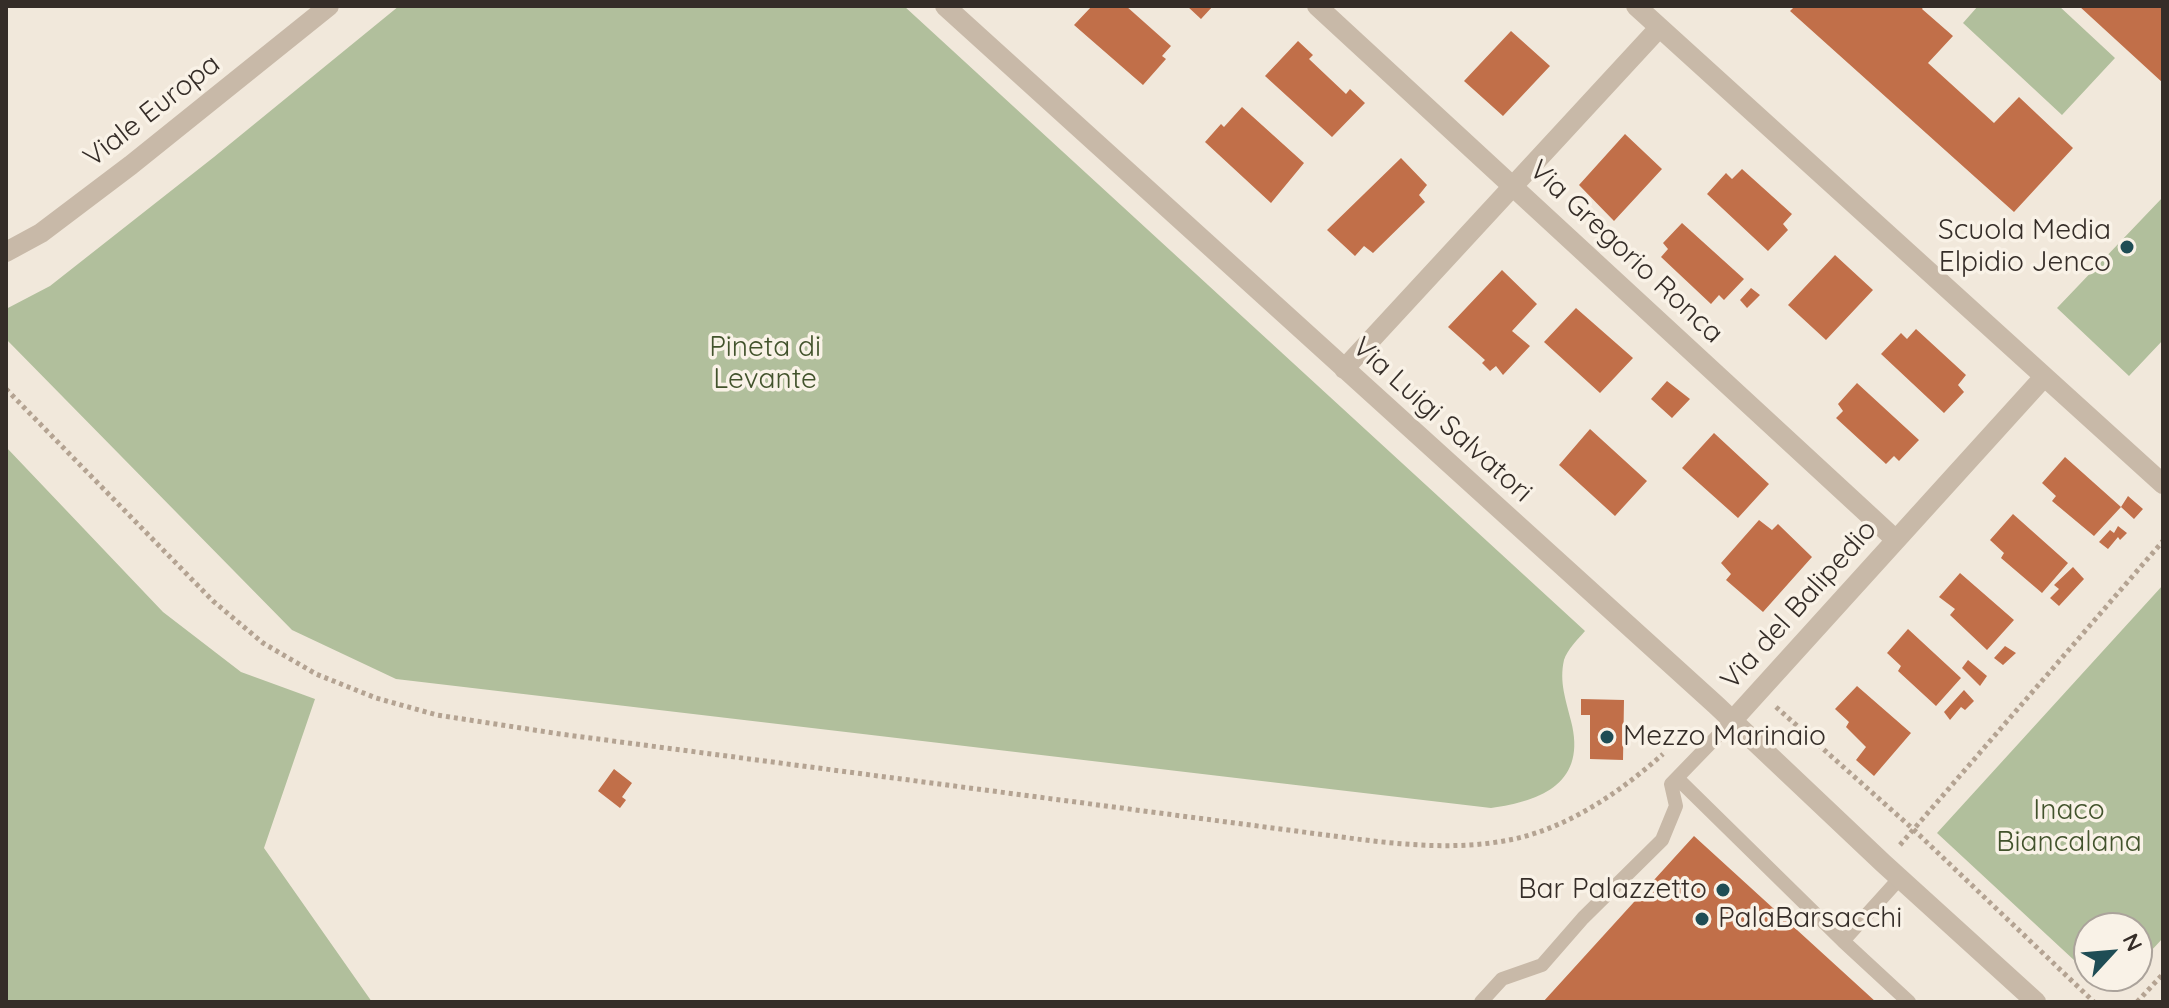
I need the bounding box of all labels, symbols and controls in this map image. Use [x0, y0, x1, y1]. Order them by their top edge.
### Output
street label: Viale Europa [77, 47, 227, 175]
street label: Via Gregorio Ronca [1522, 153, 1730, 351]
place label: Scuola Media Elpidio Jenco [1938, 214, 2111, 280]
marker: Scuola Media Elpidio Jenco [2118, 238, 2136, 256]
street label: Via Luigi Salvatori [1345, 330, 1539, 510]
park label: Pineta di Levante [709, 331, 821, 397]
street label: Via del Balipedio [1714, 513, 1884, 697]
place label: Mezzo Marinaio [1623, 720, 1826, 754]
marker: Mezzo Marinaio [1598, 728, 1616, 746]
park label: Inaco Biancalana [1996, 794, 2142, 860]
place label: Bar Palazzetto [1518, 873, 1707, 907]
marker: Bar Palazzetto [1714, 881, 1732, 899]
place label: PalaBarsacchi [1718, 902, 1902, 936]
marker: PalaBarsacchi [1693, 910, 1711, 928]
north arrow [2073, 912, 2153, 992]
text: N [2117, 929, 2149, 956]

